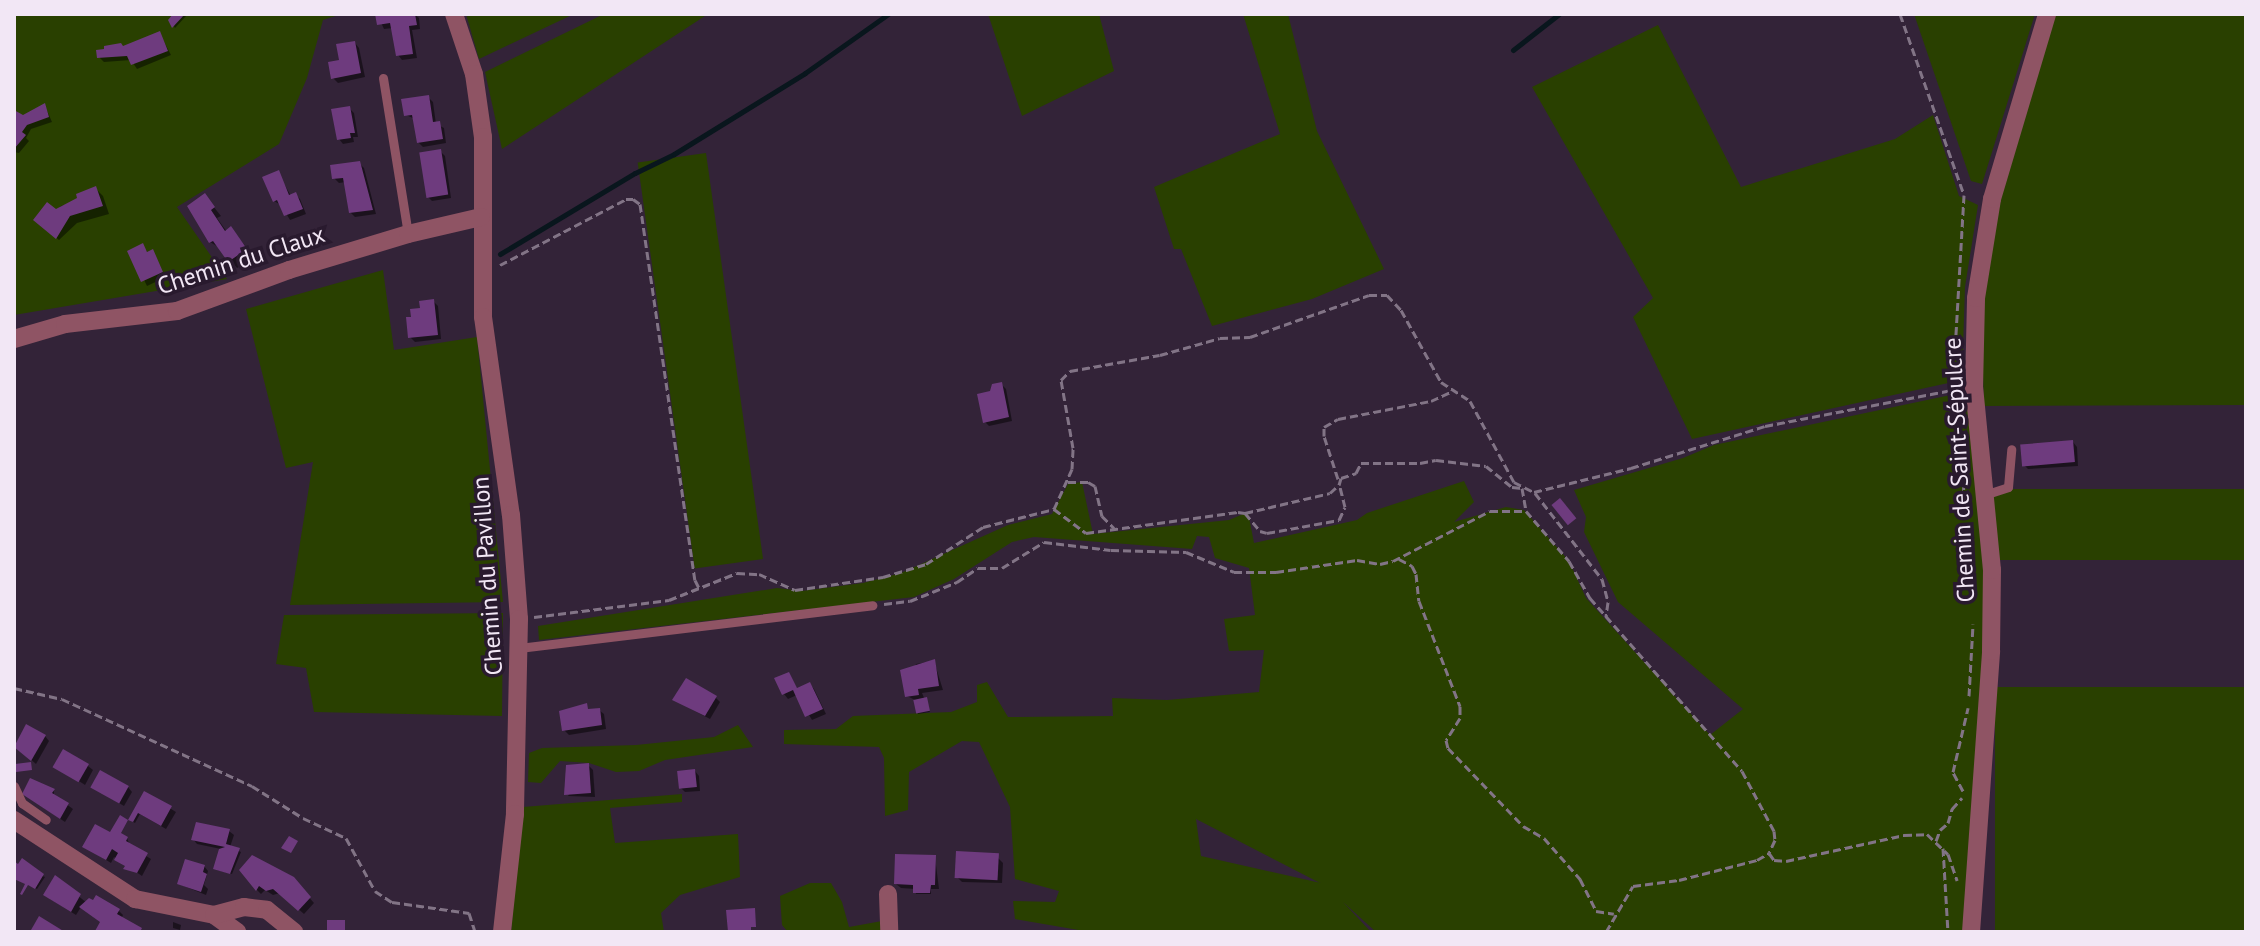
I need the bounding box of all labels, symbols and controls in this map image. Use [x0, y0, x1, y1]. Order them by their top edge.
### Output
street label: Chemin du Claux [154, 219, 328, 301]
street label: Chemin de Saint-Sépulcre [1938, 337, 1980, 603]
street label: Chemin du Pavillon [466, 476, 508, 676]

